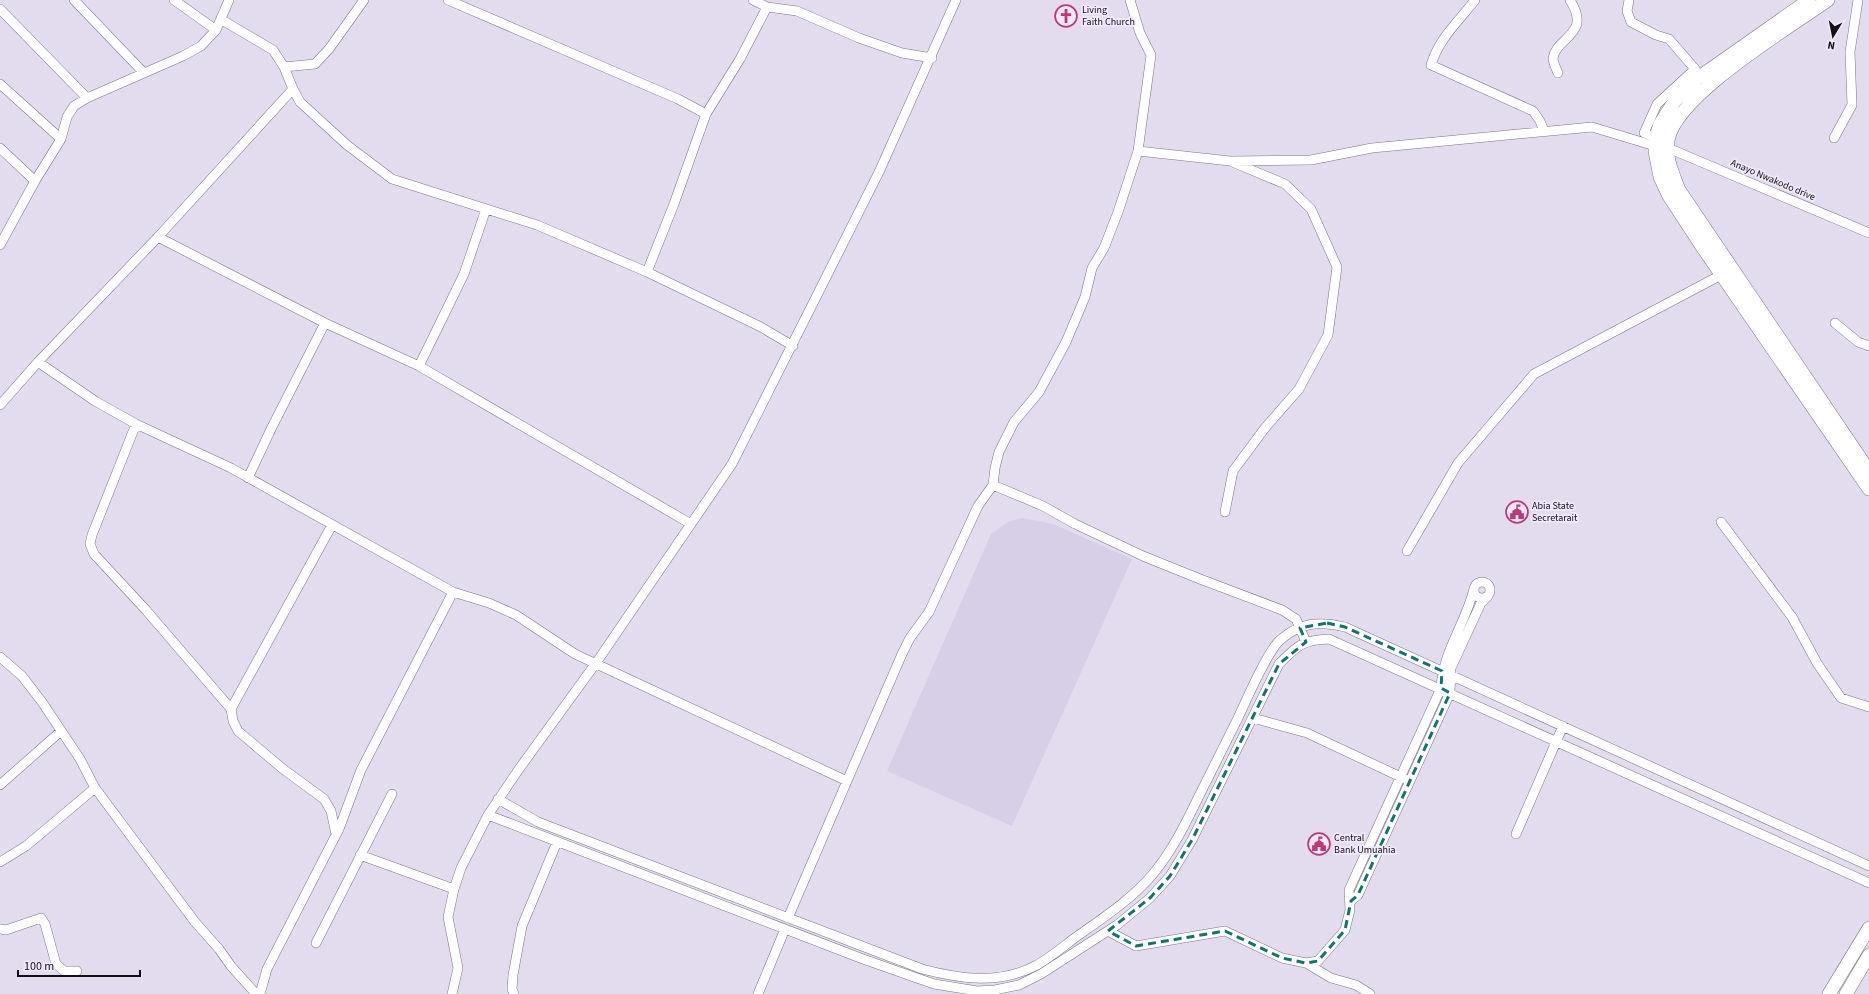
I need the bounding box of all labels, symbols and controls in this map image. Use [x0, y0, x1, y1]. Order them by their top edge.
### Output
church icon: Living Faith Church [1053, 3, 1079, 29]
place label: Living Faith Church [1082, 3, 1135, 29]
north arrow [1813, 16, 1853, 56]
text: N [1826, 37, 1836, 53]
street label: Anayo Nwakodo drive [1728, 156, 1818, 204]
public building icon: Abia State Secretarait [1504, 499, 1530, 525]
place label: Abia State Secretarait [1532, 499, 1578, 525]
public building icon: Central Bank Umuahia [1306, 831, 1332, 857]
place label: Central Bank Umuahia [1334, 831, 1396, 857]
scale bar [18, 952, 140, 978]
text: 100 m [24, 958, 54, 975]

